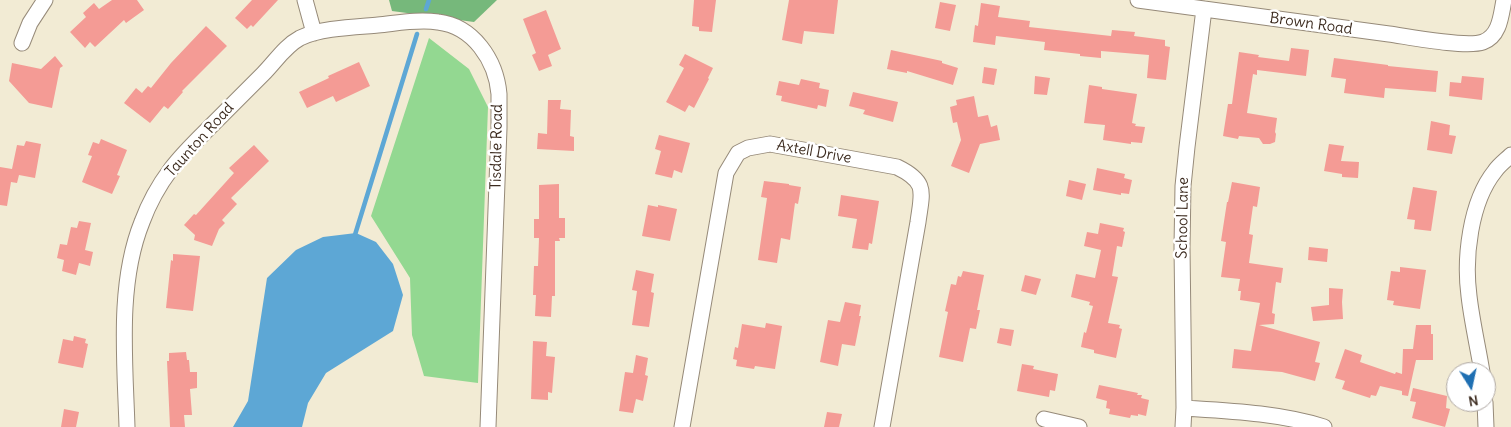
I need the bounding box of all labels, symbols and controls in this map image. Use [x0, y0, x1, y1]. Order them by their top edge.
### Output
street label: Brown Road [1268, 9, 1354, 39]
street label: Taunton Road [162, 99, 238, 181]
street label: Tisdale Road [487, 104, 507, 190]
street label: Axtell Drive [775, 137, 853, 167]
street label: School Lane [1173, 177, 1193, 259]
north arrow [1446, 362, 1496, 412]
text: N [1467, 391, 1480, 410]

